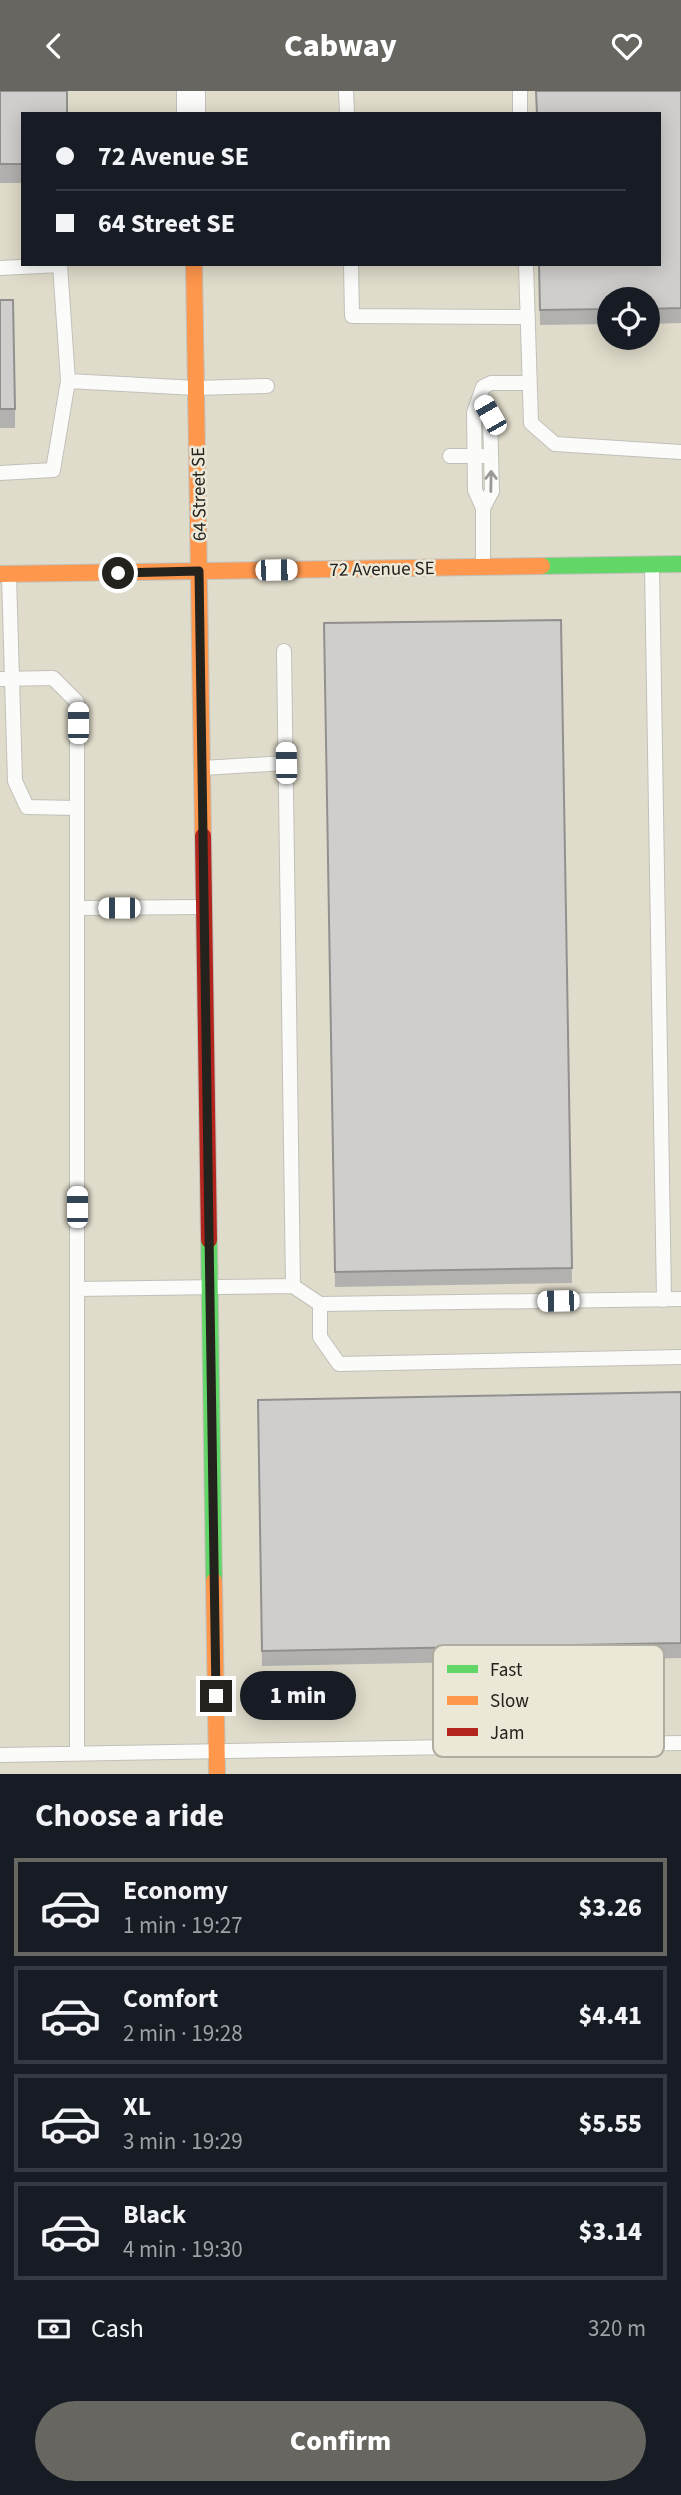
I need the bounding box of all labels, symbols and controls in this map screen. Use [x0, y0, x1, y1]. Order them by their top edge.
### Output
text: Cabway [284, 23, 397, 69]
icon: back [35, 27, 73, 65]
icon: heart [608, 27, 646, 65]
text: 72 Avenue SE [98, 138, 249, 175]
text: 64 Street SE [98, 205, 235, 242]
map controls [597, 287, 660, 350]
button: locate [597, 287, 660, 350]
car [471, 392, 510, 438]
street label: 64 Street SE [185, 447, 214, 541]
one-way arrow [484, 469, 498, 492]
street label: 72 Avenue SE [329, 555, 435, 584]
route start [102, 557, 134, 589]
car [255, 559, 298, 581]
car [68, 702, 89, 744]
car [276, 742, 297, 784]
car [99, 898, 141, 919]
car [67, 1186, 88, 1228]
car [537, 1290, 580, 1312]
legend [433, 1645, 664, 1757]
text: Fast [490, 1657, 523, 1684]
callout: 1 min [241, 1671, 356, 1721]
text: 1 min [270, 1679, 326, 1712]
route end [200, 1680, 232, 1712]
text: Slow [490, 1688, 529, 1715]
text: Jam [490, 1720, 524, 1747]
text: Choose a ride [35, 1793, 224, 1839]
text: Economy [123, 1872, 228, 1909]
icon: car [39, 1876, 102, 1939]
text: $3.26 [578, 1889, 642, 1926]
text: 1 min · 19:27 [123, 1909, 243, 1942]
text: Comfort [123, 1980, 218, 2017]
icon: car [39, 1984, 102, 2047]
text: $4.41 [578, 1997, 642, 2034]
text: 2 min · 19:28 [123, 2017, 243, 2050]
text: XL [123, 2088, 151, 2125]
icon: car [39, 2092, 102, 2155]
text: $5.55 [578, 2105, 642, 2142]
text: 3 min · 19:29 [123, 2125, 243, 2158]
text: Black [123, 2196, 186, 2233]
icon: car [39, 2200, 102, 2263]
text: $3.14 [578, 2213, 642, 2250]
text: 4 min · 19:30 [123, 2233, 243, 2266]
icon: cash [35, 2310, 73, 2348]
text: Cash [91, 2310, 144, 2347]
text: 320 m [588, 2312, 646, 2345]
button: Confirm [35, 2401, 646, 2481]

